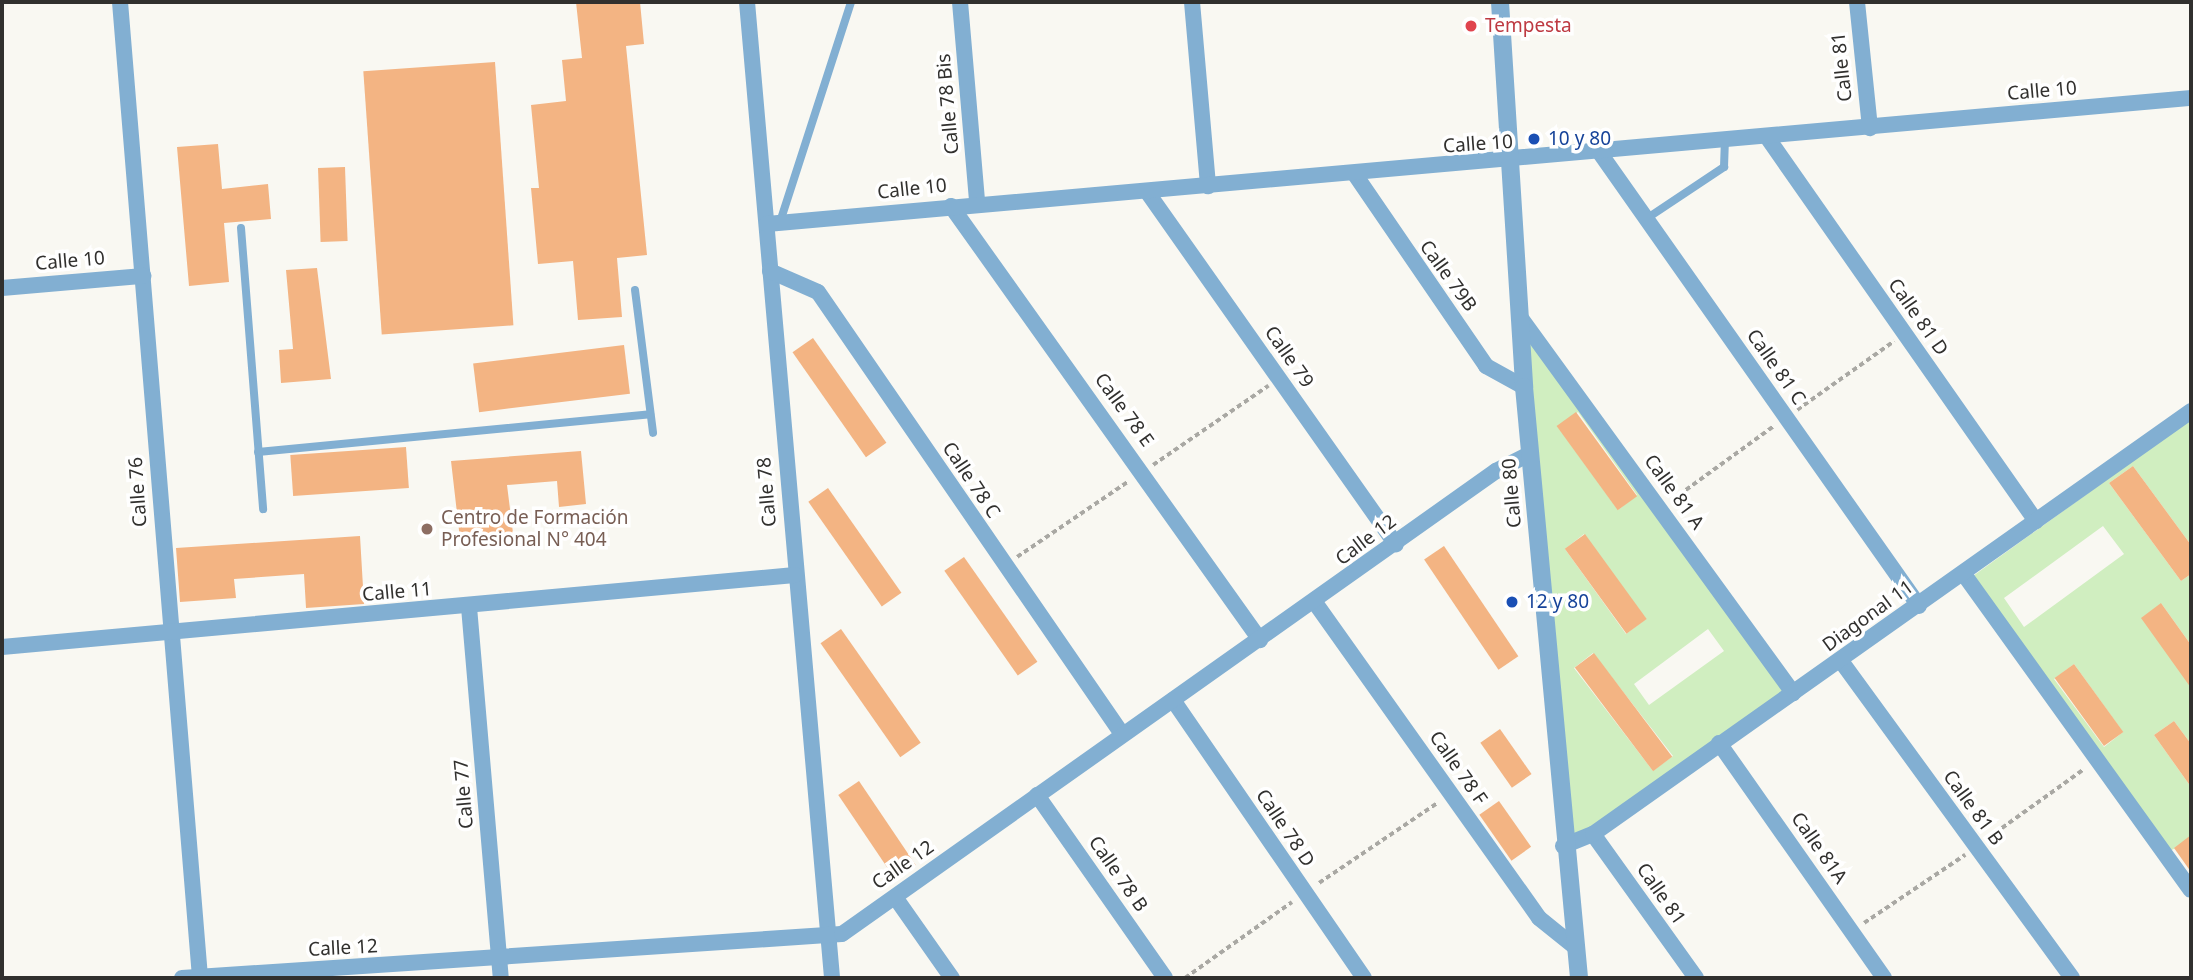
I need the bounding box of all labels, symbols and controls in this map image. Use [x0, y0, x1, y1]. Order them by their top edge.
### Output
place label: Tempesta [1485, 15, 1572, 37]
marker: Tempesta [1463, 18, 1479, 34]
street label: Calle 81 [1827, 31, 1857, 103]
street label: Calle 78 Bis [932, 53, 964, 155]
street label: Calle 10 [2006, 77, 2078, 105]
place label: 10 y 80 [1548, 128, 1611, 150]
street label: Calle 10 [1442, 130, 1514, 158]
marker: 10 y 80 [1526, 131, 1542, 147]
street label: Calle 10 [876, 174, 948, 204]
street label: Calle 79B [1415, 236, 1481, 316]
street label: Calle 10 [34, 247, 106, 275]
street label: Calle 81 D [1883, 274, 1953, 360]
street label: Calle 79 [1260, 322, 1318, 392]
street label: Calle 81 C [1742, 325, 1810, 409]
street label: Calle 78 E [1090, 369, 1158, 451]
street label: Calle 78 C [937, 438, 1005, 522]
street label: Calle 81 A [1639, 450, 1709, 534]
street label: Calle 76 [124, 456, 152, 528]
street label: Calle 78 [753, 456, 781, 528]
street label: Calle 80 [1498, 457, 1526, 529]
place label: Centro de Formación Profesional N° 404 [441, 507, 628, 551]
street label: Calle 12 [1331, 510, 1401, 570]
marker: Centro de Formación Profesional N° 404 [419, 521, 435, 537]
street label: Diagonal 11 [1818, 575, 1918, 657]
street label: Calle 11 [361, 578, 433, 606]
place label: 12 y 80 [1526, 591, 1589, 613]
marker: 12 y 80 [1504, 594, 1520, 610]
street label: Calle 78 F [1424, 727, 1492, 809]
street label: Calle 77 [450, 758, 478, 830]
street label: Calle 81 B [1938, 766, 2008, 850]
street label: Calle 78 D [1251, 785, 1319, 871]
street label: Calle 81A [1786, 808, 1852, 888]
street label: Calle 78 B [1084, 832, 1152, 916]
street label: Calle 12 [868, 836, 938, 894]
street label: Calle 81 [1632, 859, 1690, 929]
street label: Calle 12 [308, 935, 378, 961]

